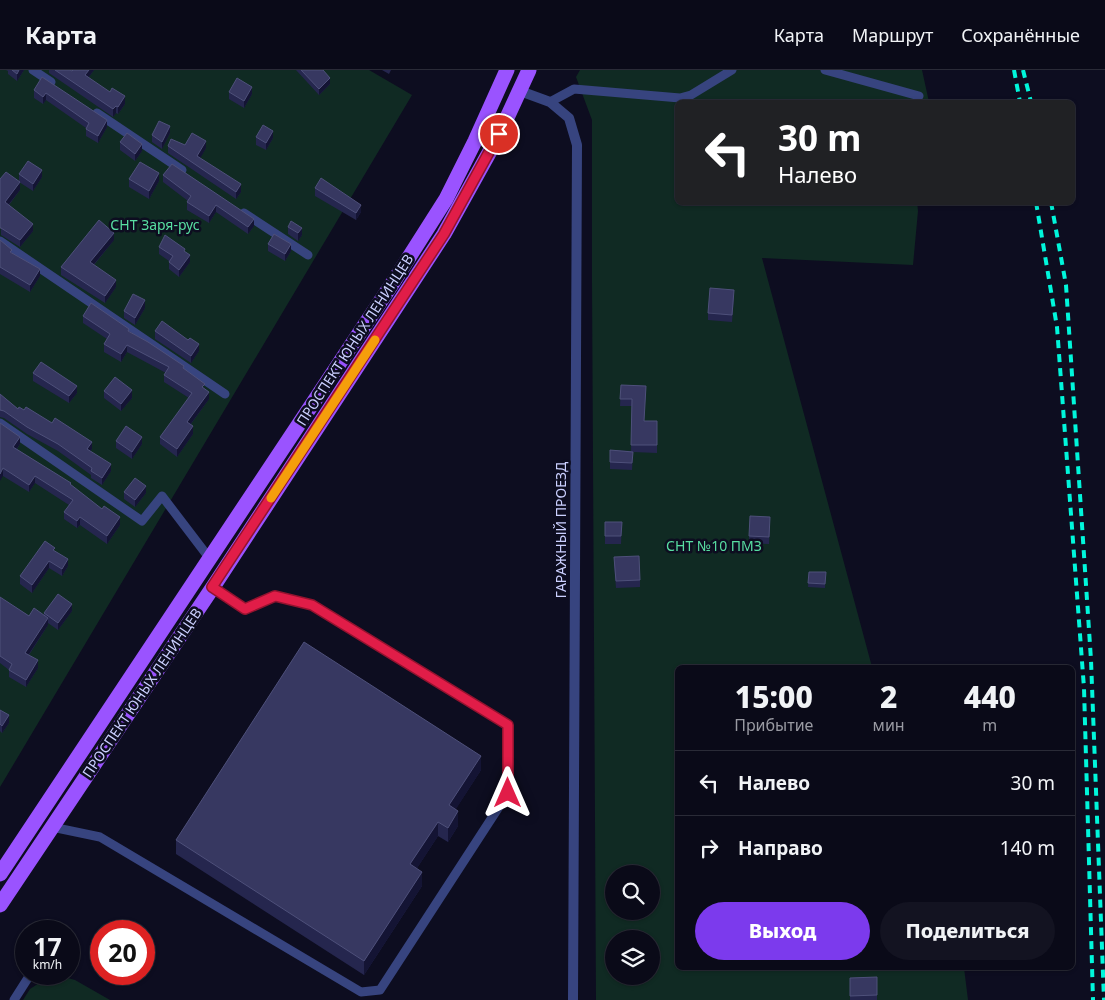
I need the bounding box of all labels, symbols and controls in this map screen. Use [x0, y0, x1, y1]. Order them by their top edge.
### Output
text: Карта [25, 18, 97, 51]
text: Карта [774, 23, 824, 47]
text: Маршрут [852, 23, 933, 47]
text: Сохранённые [961, 23, 1080, 47]
pin [478, 113, 520, 155]
text: 30 m [778, 114, 861, 161]
icon: arrive [485, 120, 513, 148]
icon: left [695, 120, 760, 185]
text: Налево [778, 159, 857, 189]
park label: СНТ Заря-рус [110, 215, 200, 234]
street label: ПРОСПЕКТ ЮНЫХ ЛЕНИНЦЕВ [292, 250, 417, 429]
street label: ГАРАЖНЫЙ ПРОЕЗД [551, 461, 570, 598]
park label: СНТ №10 ПМЗ [666, 536, 762, 555]
street label: ПРОСПЕКТ ЮНЫХ ЛЕНИНЦЕВ [78, 604, 206, 781]
text: 15:00 [735, 676, 813, 717]
text: 2 [880, 676, 897, 717]
text: 440 [964, 676, 1016, 717]
text: Прибытие [734, 714, 813, 736]
text: мин [873, 714, 905, 736]
text: m [982, 714, 997, 736]
position arrow [481, 766, 533, 818]
icon: left [695, 769, 723, 797]
text: Налево [738, 770, 810, 796]
text: 30 m [1011, 770, 1055, 796]
icon: right [695, 834, 723, 862]
text: Направо [738, 835, 823, 861]
text: 140 m [1000, 835, 1055, 861]
map controls [605, 865, 660, 985]
button: search [605, 865, 660, 920]
button: Выход [695, 902, 870, 960]
button: Поделиться [880, 902, 1055, 960]
speed limit sign: 20 [90, 920, 155, 985]
text: 17 [33, 929, 62, 963]
button: layers [605, 930, 660, 985]
text: km/h [33, 956, 62, 973]

